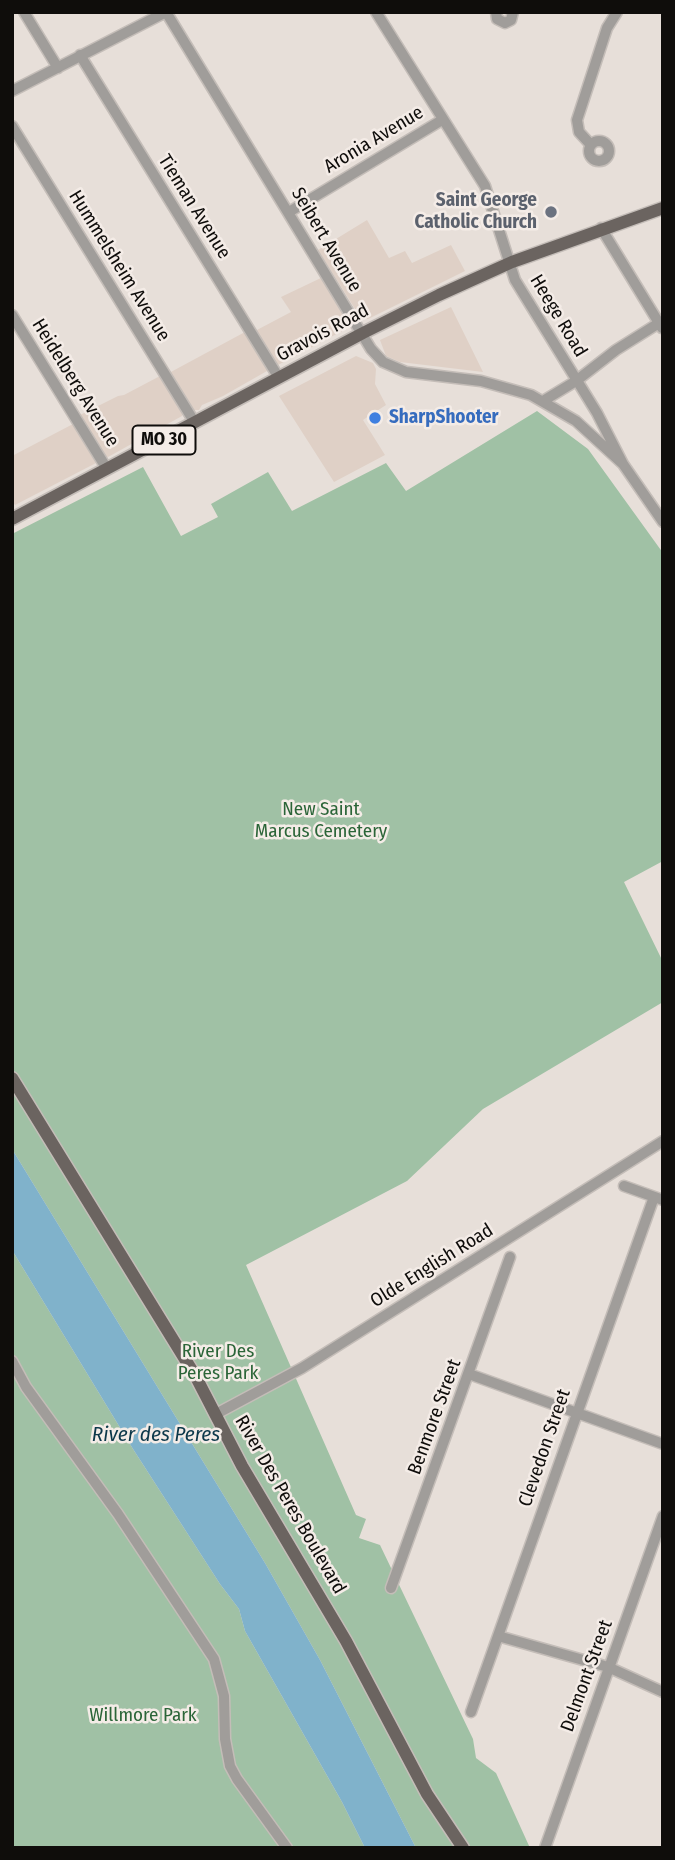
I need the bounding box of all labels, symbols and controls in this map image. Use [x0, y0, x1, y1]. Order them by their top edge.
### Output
street label: Aronia Avenue [320, 101, 428, 179]
street label: Tieman Avenue [153, 151, 235, 263]
street label: Seibert Avenue [286, 184, 366, 296]
street label: Hummelsheim Avenue [63, 186, 175, 346]
place label: Saint George Catholic Church [414, 190, 537, 234]
marker: Saint George Catholic Church [543, 204, 559, 220]
street label: Heege Road [524, 271, 592, 361]
street label: Gravois Road [273, 299, 373, 367]
street label: Heidelberg Avenue [26, 315, 124, 451]
place label: SharpShooter [389, 407, 499, 429]
marker: SharpShooter [367, 410, 383, 426]
road number: MO 30 [132, 426, 196, 454]
park label: New Saint Marcus Cemetery [255, 799, 387, 843]
street label: Olde English Road [366, 1219, 498, 1313]
park label: River Des Peres Park [178, 1341, 258, 1385]
street label: Benmore Street [404, 1356, 466, 1478]
street label: Clevedon Street [514, 1386, 576, 1510]
street label: River Des Peres Boulevard [230, 1412, 350, 1598]
water label: River des Peres [92, 1422, 220, 1448]
street label: Delmont Street [556, 1617, 618, 1735]
park label: Willmore Park [89, 1705, 197, 1727]

